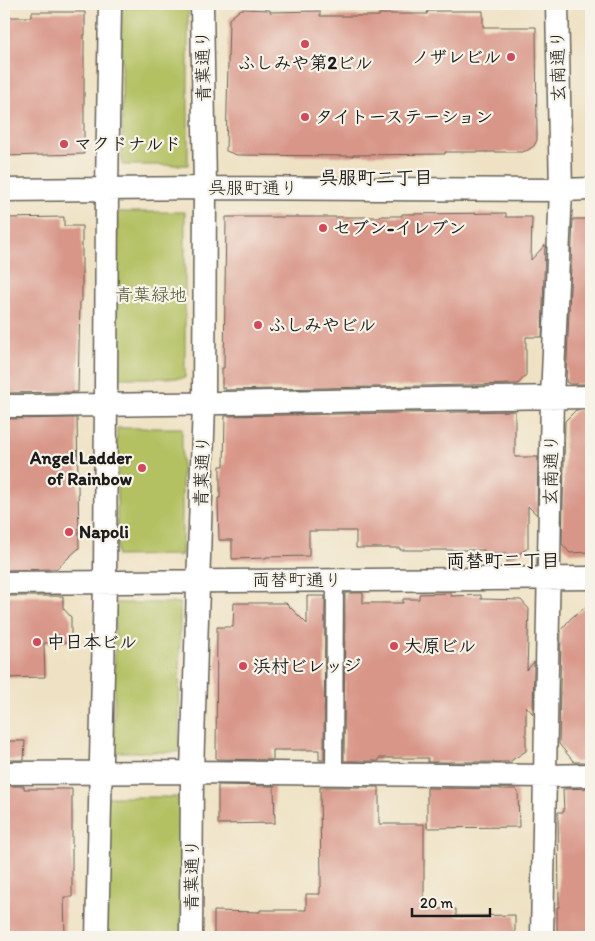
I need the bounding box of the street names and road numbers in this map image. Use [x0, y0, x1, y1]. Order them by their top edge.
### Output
street label: 青葉通り [191, 30, 215, 102]
street label: 玄南通り [546, 30, 570, 102]
street label: 呉服町通り [208, 177, 298, 199]
street label: 玄南通り [539, 434, 563, 506]
street label: 青葉通り [190, 435, 214, 507]
street label: 両替町通り [252, 569, 342, 591]
street label: 青葉通り [181, 839, 203, 911]

